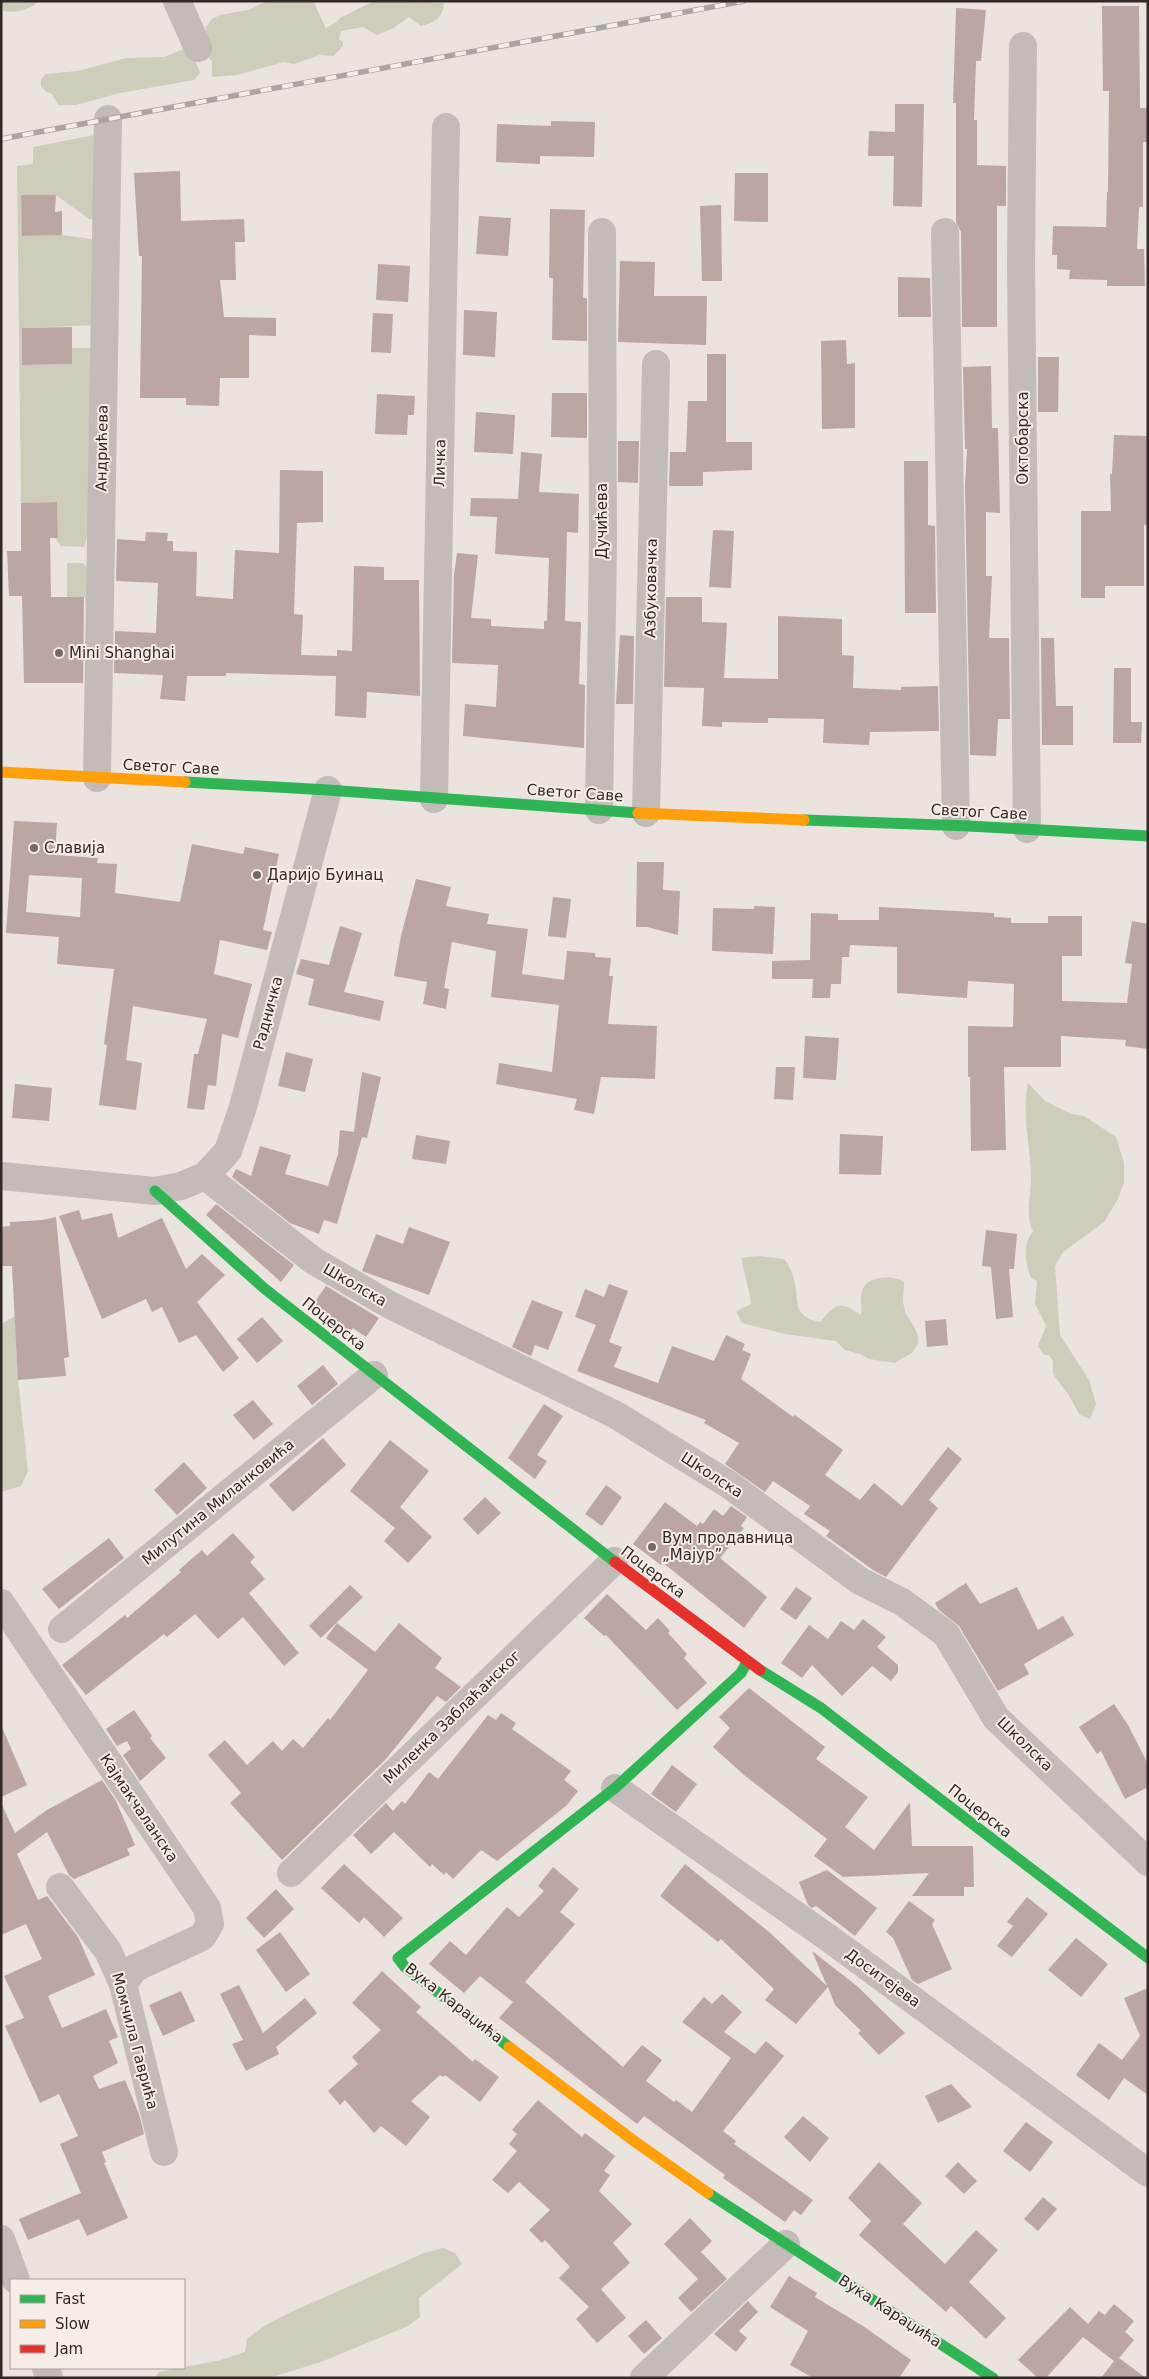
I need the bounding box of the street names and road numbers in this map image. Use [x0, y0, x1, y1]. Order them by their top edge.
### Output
street label: Октобарска [1014, 391, 1032, 485]
street label: Андрићева [92, 404, 112, 492]
street label: Личка [431, 439, 449, 487]
street label: Дучићева [593, 483, 611, 559]
street label: Азбуковачка [641, 538, 661, 638]
street label: Светог Саве [122, 755, 220, 779]
street label: Светог Саве [526, 781, 624, 805]
street label: Светог Саве [930, 800, 1028, 824]
street label: Радничка [250, 974, 286, 1052]
street label: Школска [320, 1260, 390, 1310]
street label: Поцерска [299, 1294, 369, 1354]
street label: Милутина Миланковића [138, 1435, 298, 1569]
street label: Школска [678, 1448, 746, 1502]
street label: Поцерска [617, 1542, 689, 1602]
street label: Миленка Заблаћанског [379, 1646, 525, 1787]
street label: Школска [993, 1713, 1057, 1775]
street label: Кајмакчаланска [96, 1750, 182, 1866]
street label: Поцерска [945, 1781, 1015, 1841]
street label: Доситејева [842, 1945, 924, 2011]
street label: Вука Караџића [401, 1959, 507, 2047]
street label: Момчила Гаврића [108, 1971, 162, 2111]
street label: Вука Караџића [835, 2271, 945, 2351]

